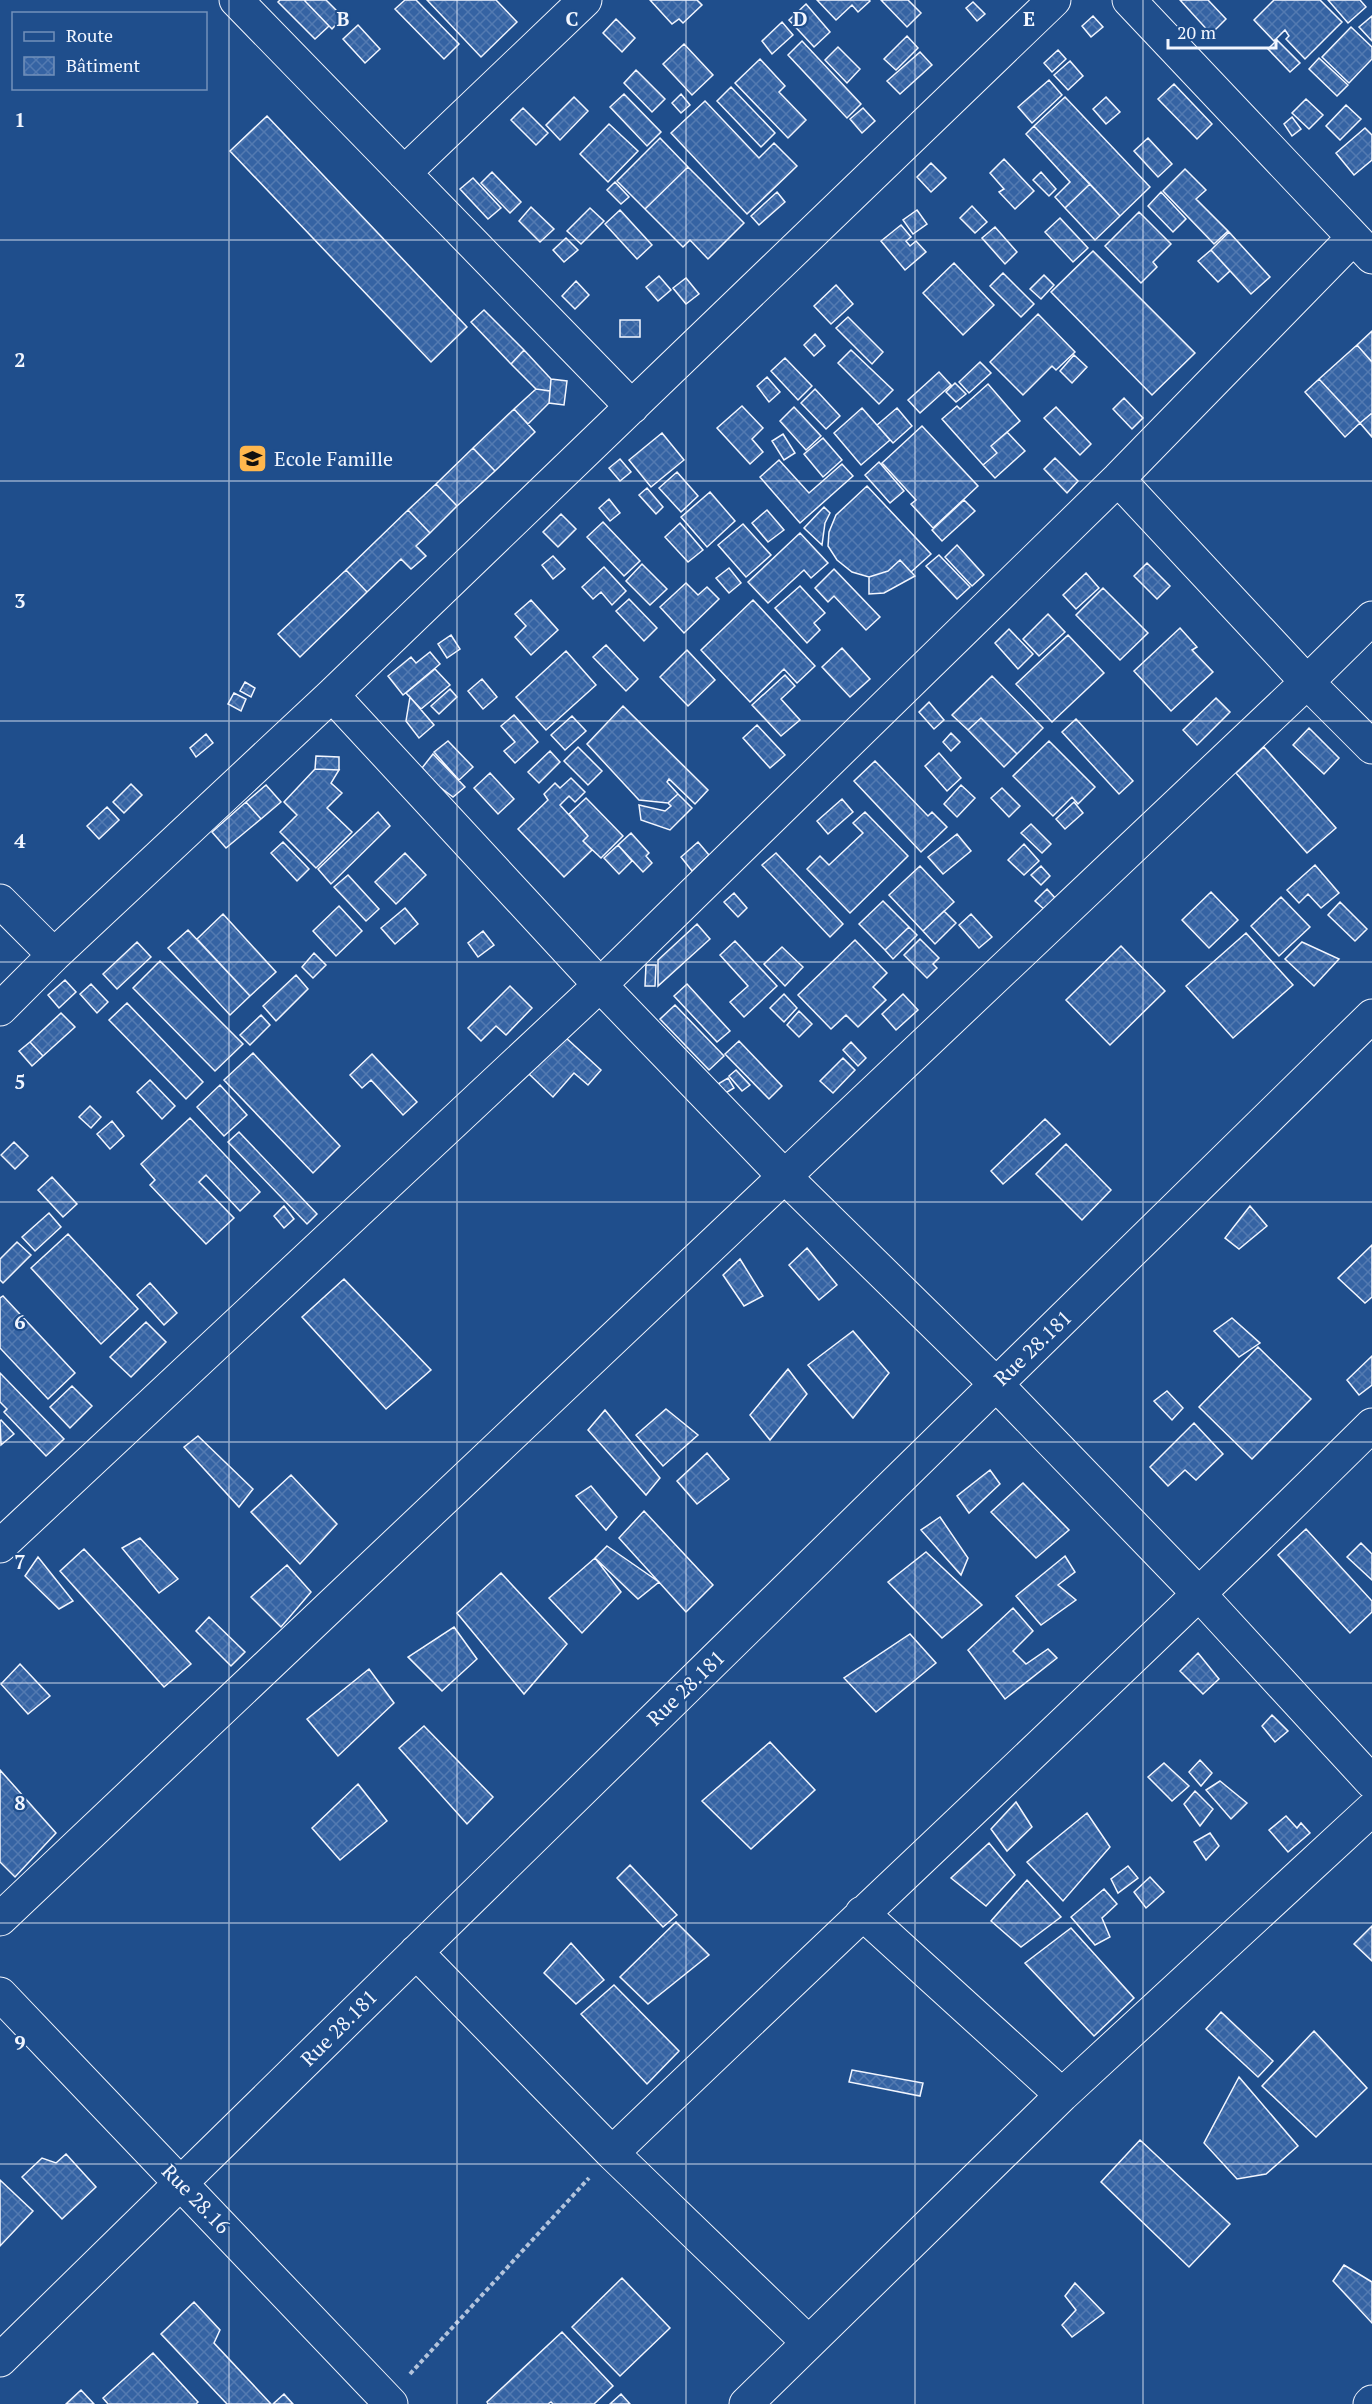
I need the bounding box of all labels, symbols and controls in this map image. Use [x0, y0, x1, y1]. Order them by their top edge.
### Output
text: B [337, 5, 350, 32]
text: C [565, 5, 579, 32]
text: D [793, 5, 807, 32]
text: E [1023, 5, 1035, 32]
legend [12, 12, 207, 90]
scale bar [1168, 12, 1276, 50]
text: 20 m [1177, 20, 1217, 44]
text: Route [66, 23, 113, 47]
text: Bâtiment [66, 53, 141, 77]
text: 1 [14, 106, 26, 133]
text: 2 [14, 346, 26, 373]
school or university icon: Ecole Famille [237, 443, 269, 475]
place label: Ecole Famille [274, 445, 393, 472]
text: 3 [14, 587, 26, 614]
text: 4 [14, 827, 26, 854]
text: 5 [14, 1068, 26, 1095]
street label: Rue 28.181 [988, 1304, 1077, 1391]
text: 6 [14, 1308, 26, 1335]
text: 7 [14, 1548, 26, 1575]
street label: Rue 28.181 [641, 1644, 730, 1731]
text: 8 [14, 1789, 26, 1816]
street label: Rue 28.181 [294, 1983, 383, 2072]
text: 9 [14, 2029, 26, 2056]
street label: Rue 28.16 [156, 2158, 237, 2240]

